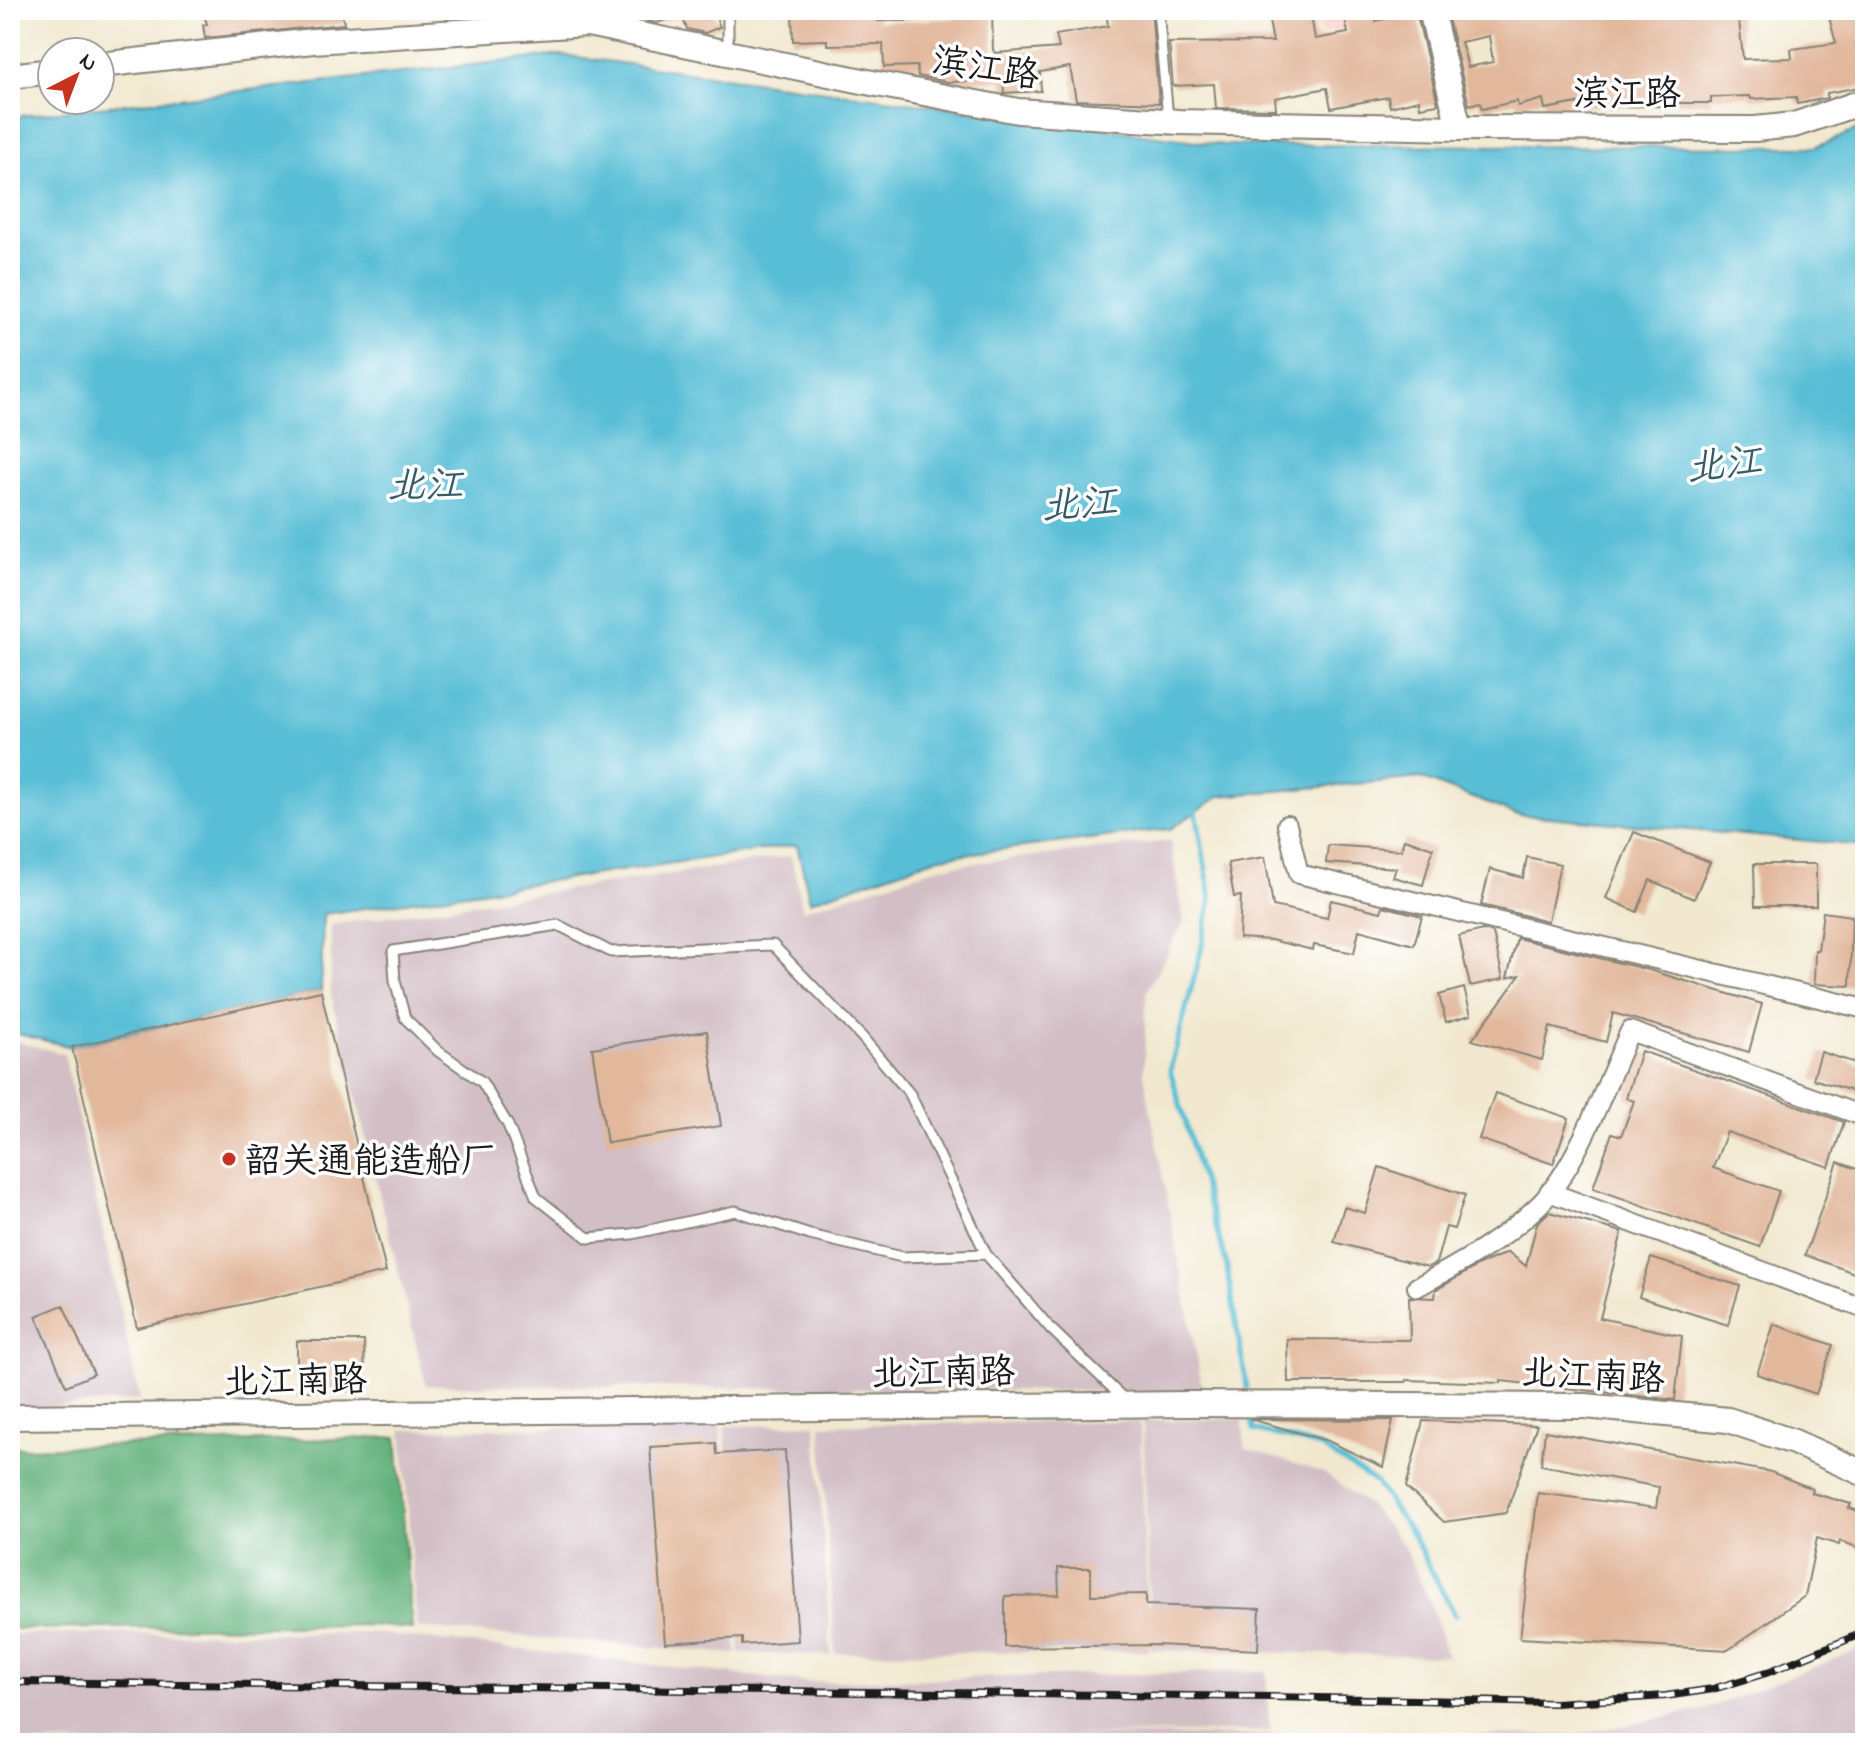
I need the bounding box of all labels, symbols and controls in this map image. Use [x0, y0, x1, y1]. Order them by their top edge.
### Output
north arrow [36, 36, 116, 116]
street label: 滨江路 [928, 36, 1043, 105]
text: N [71, 47, 104, 80]
street label: 滨江路 [1573, 70, 1681, 123]
water label: 北江 [1684, 435, 1767, 499]
water label: 北江 [387, 460, 465, 516]
water label: 北江 [1039, 476, 1121, 538]
place label: 韶关通能造船厂 [245, 1137, 497, 1190]
marker: 韶关通能造船厂 [220, 1150, 238, 1168]
street label: 北江南路 [871, 1348, 1016, 1403]
street label: 北江南路 [1519, 1348, 1666, 1409]
street label: 北江南路 [223, 1356, 368, 1411]

